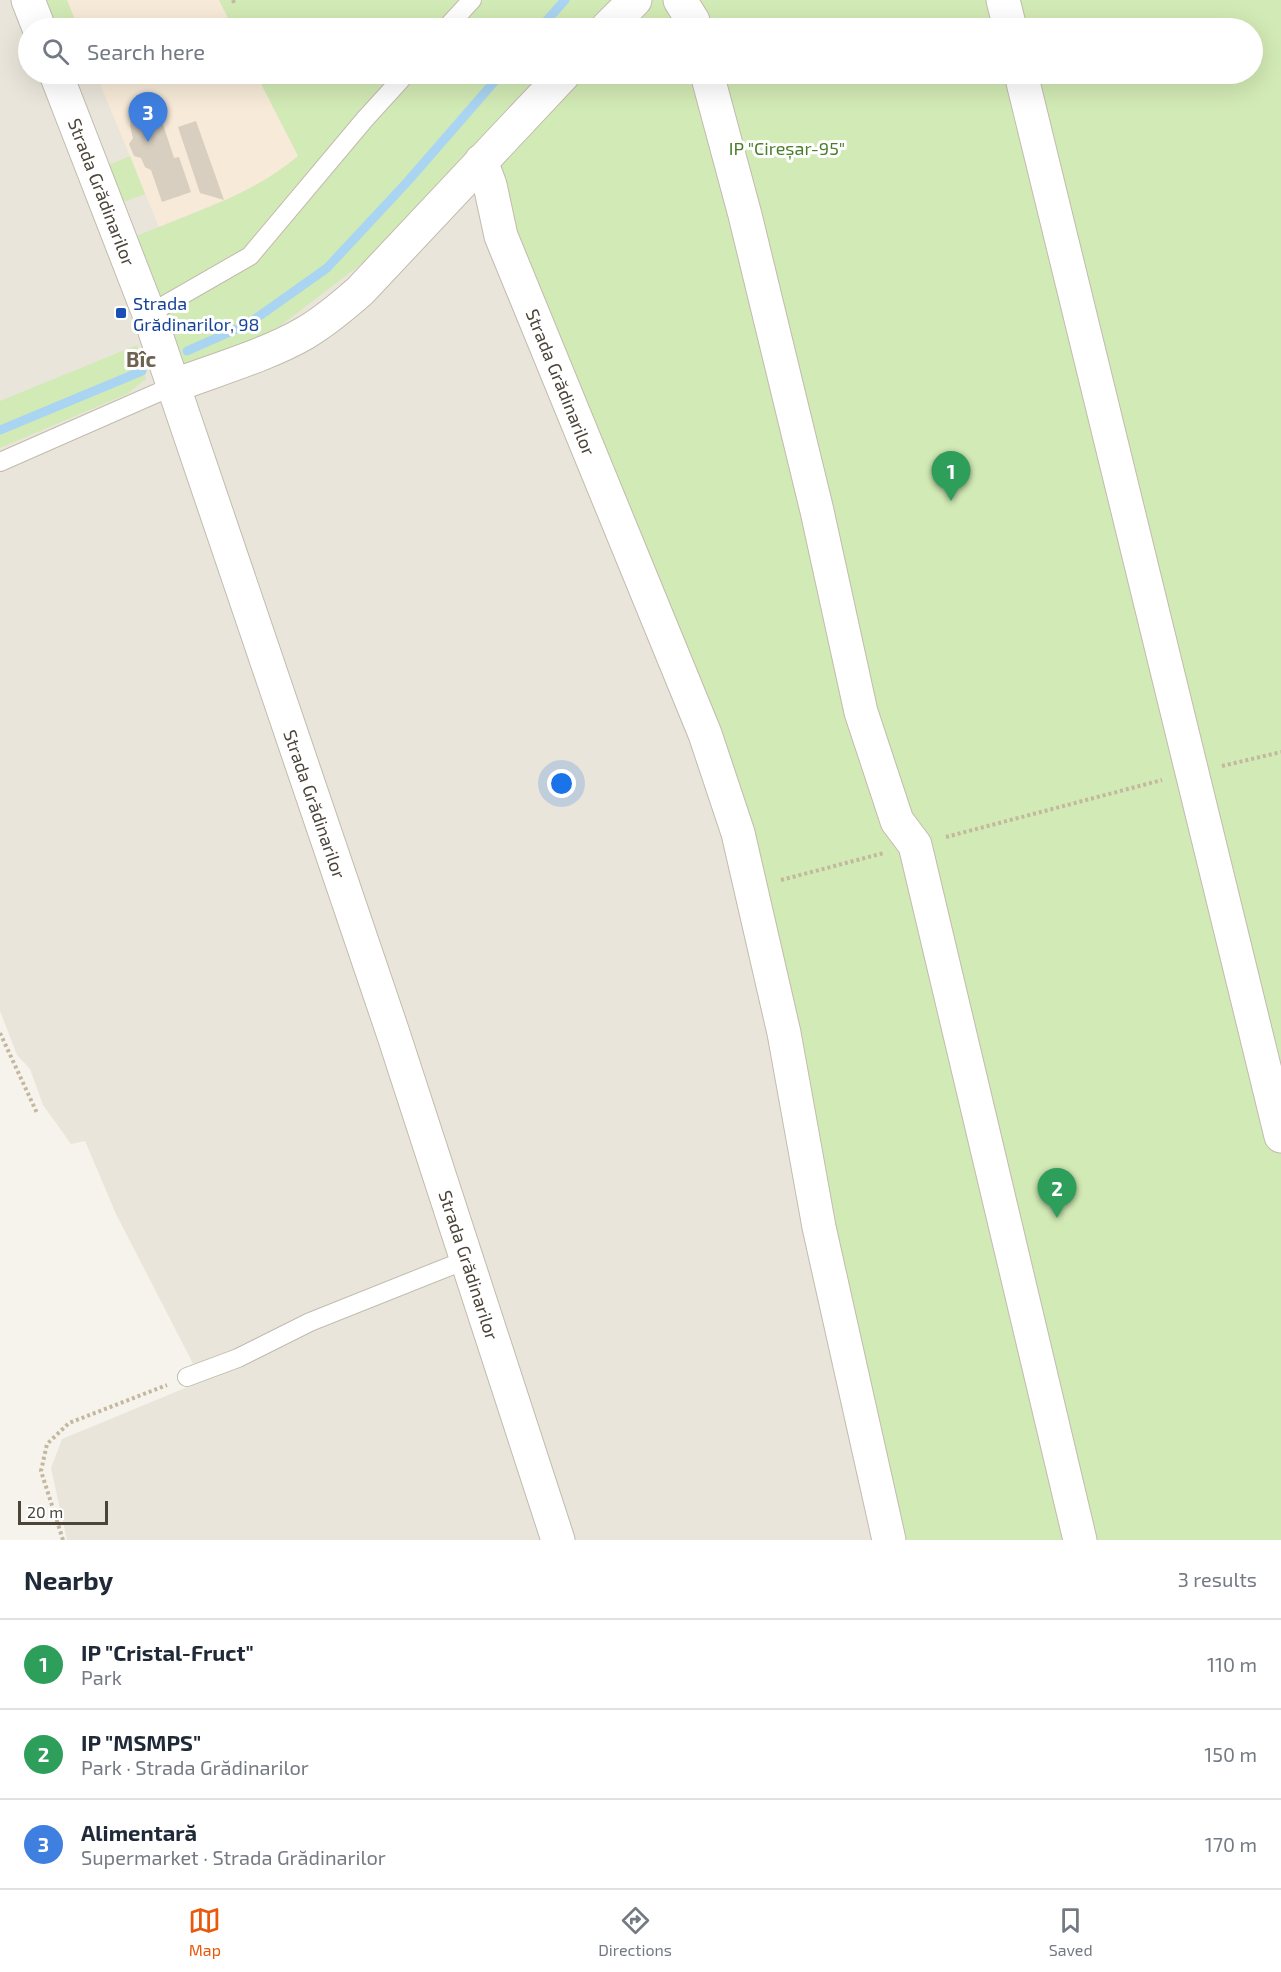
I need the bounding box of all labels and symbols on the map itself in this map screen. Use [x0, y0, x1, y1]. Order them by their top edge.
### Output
pin: 3 [128, 92, 168, 142]
street label: Strada Grădinarilor [64, 115, 140, 269]
park label: IP "Cireșar-95" [729, 137, 845, 160]
place label: Strada Grădinarilor, 98 [133, 292, 259, 335]
street label: Strada Grădinarilor [522, 305, 600, 459]
marker: Strada Grădinarilor, 98 [114, 306, 128, 320]
district label: Bîc [126, 346, 156, 371]
pin: 1 [932, 452, 970, 501]
street label: Strada Grădinarilor [279, 727, 351, 881]
your location [547, 769, 576, 798]
pin: 2 [1038, 1168, 1076, 1218]
street label: Strada Grădinarilor [434, 1187, 504, 1343]
scale bar [18, 1498, 108, 1526]

